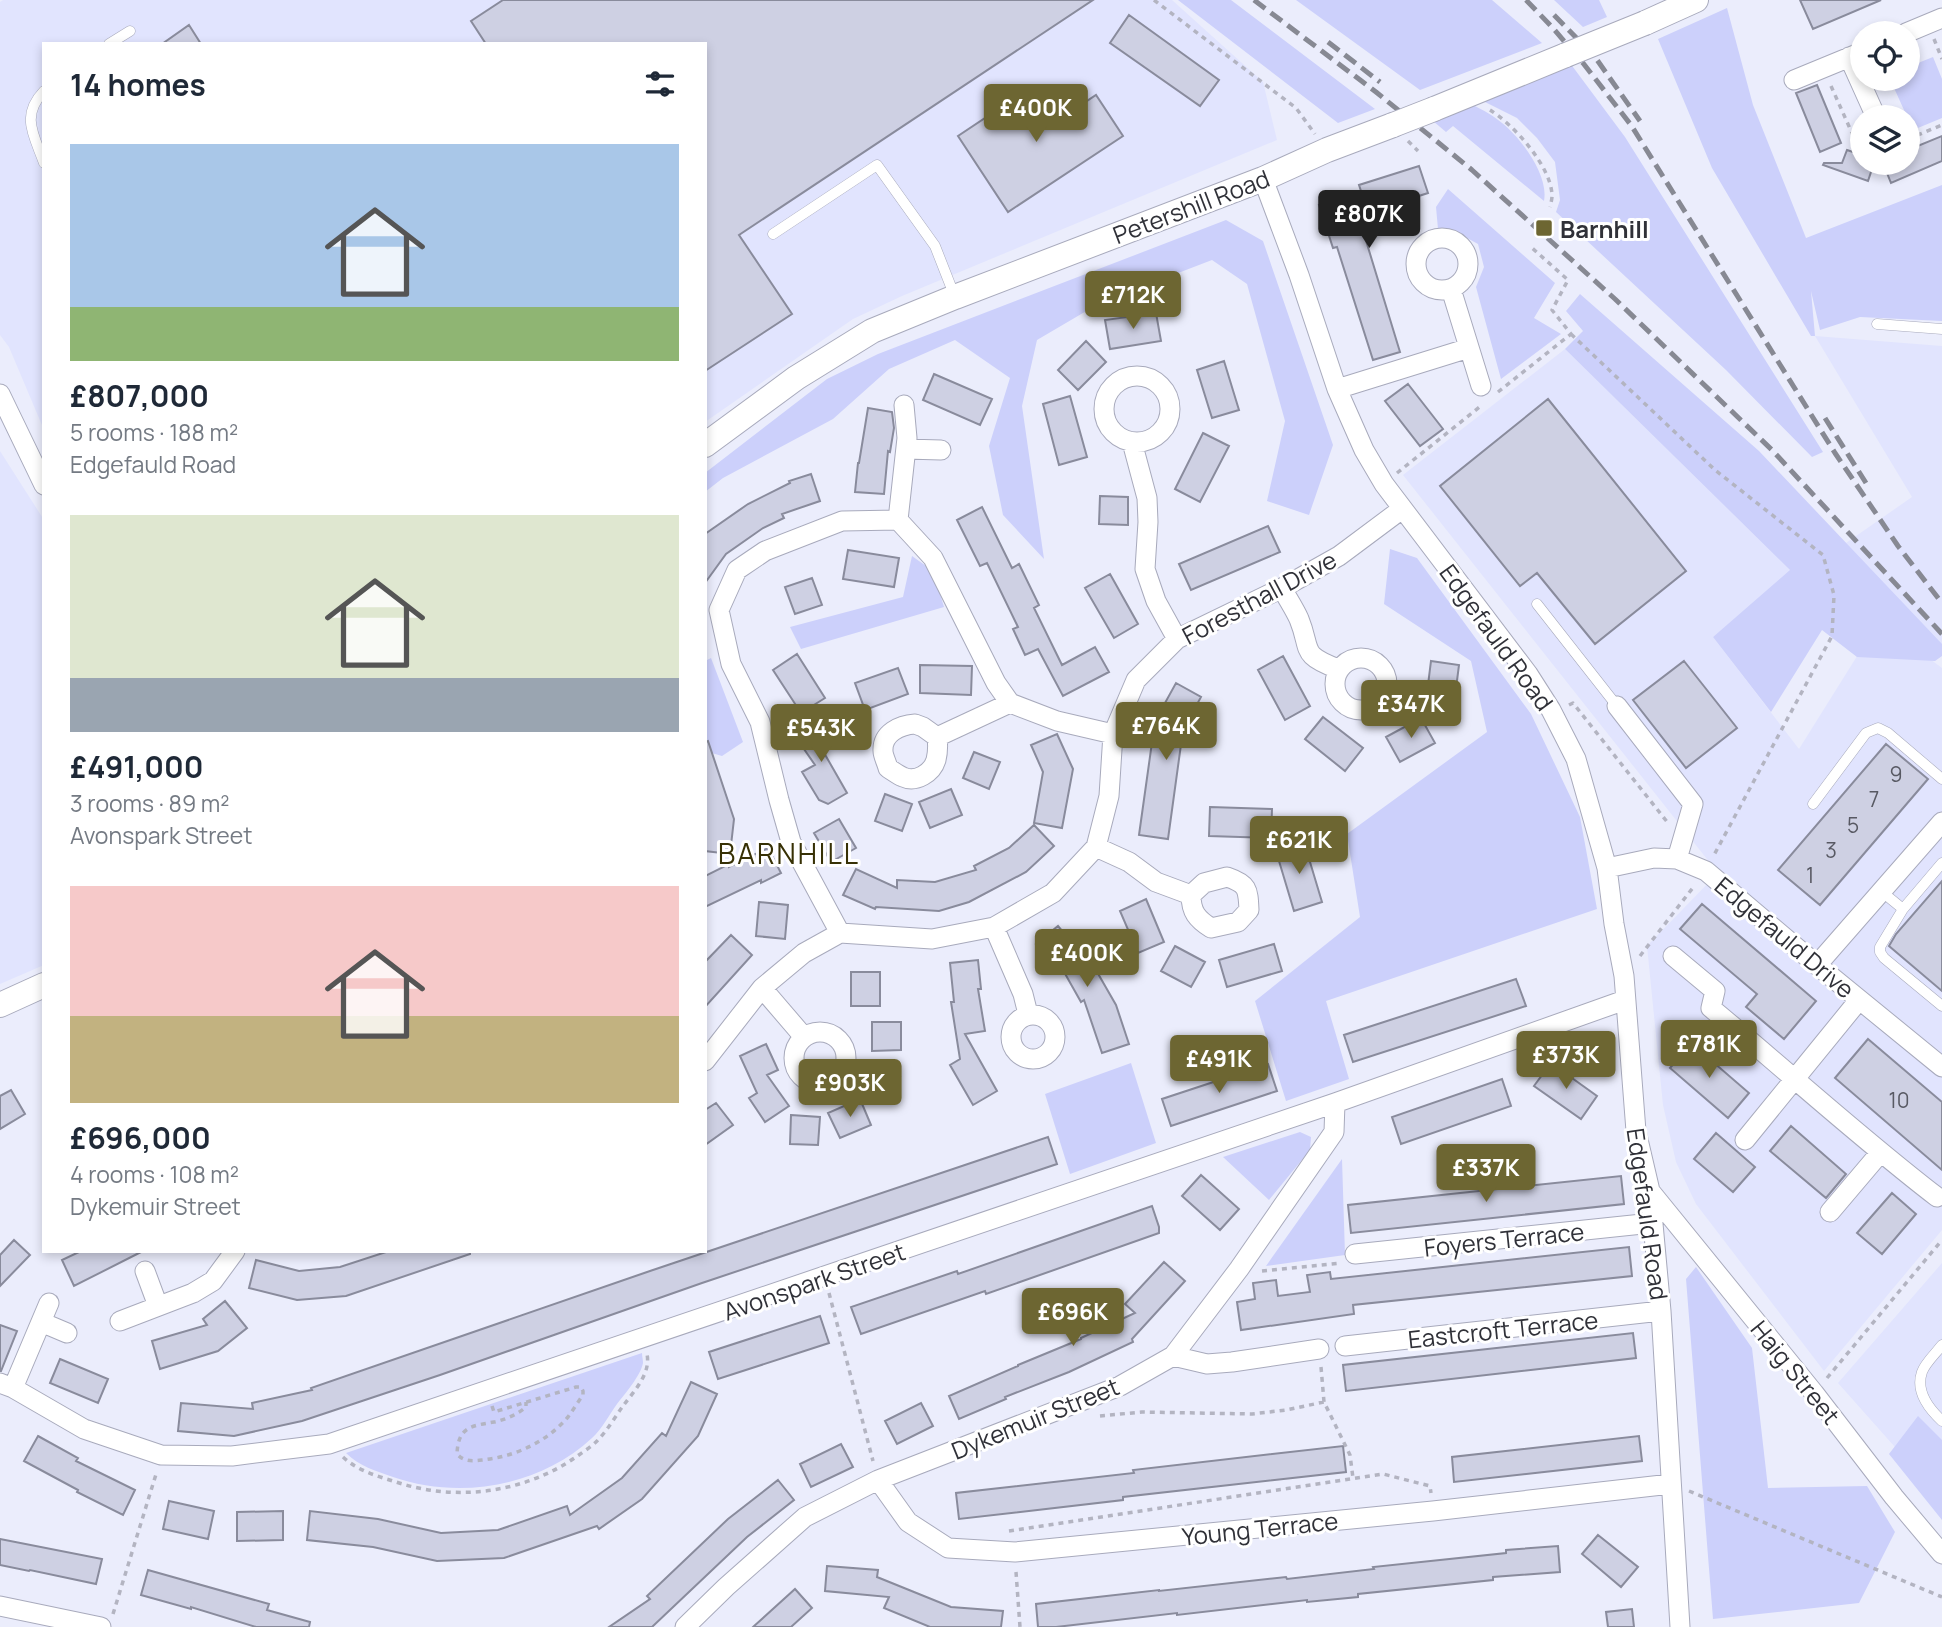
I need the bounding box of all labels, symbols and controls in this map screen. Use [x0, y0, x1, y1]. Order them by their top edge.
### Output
map controls [1850, 21, 1920, 175]
button: locate [1850, 21, 1920, 91]
text: 14 homes [70, 64, 206, 105]
icon: filters [641, 65, 679, 103]
pin: £400K [987, 85, 1085, 144]
text: £400K [1000, 91, 1072, 123]
button: layers [1850, 105, 1920, 175]
street label: Petershill Road [1108, 161, 1274, 251]
icon: home [312, 189, 438, 315]
pin: £807K [1320, 190, 1418, 250]
text: £807K [1334, 197, 1404, 229]
place label: Barnhill [1560, 212, 1649, 245]
marker: Barnhill [1534, 218, 1554, 238]
pin: £712K [1084, 272, 1182, 331]
text: £712K [1101, 278, 1165, 310]
text: £807,000 [70, 375, 209, 416]
text: 5 rooms · 188 m² [70, 416, 238, 448]
text: Edgefauld Road [70, 448, 236, 480]
street label: Foresthall Drive [1176, 542, 1342, 652]
street label: Edgefauld Road [1433, 557, 1561, 717]
icon: home [312, 560, 438, 686]
pin: £347K [1362, 680, 1460, 740]
text: £347K [1377, 687, 1445, 719]
pin: £764K [1117, 702, 1215, 762]
pin: £543K [772, 704, 870, 764]
text: £764K [1132, 709, 1200, 741]
text: £543K [787, 711, 855, 743]
text: £491,000 [70, 746, 204, 787]
house number: 9 [1889, 760, 1903, 788]
house number: 7 [1869, 785, 1879, 813]
text: 3 rooms · 89 m² [70, 787, 230, 819]
house number: 5 [1847, 811, 1859, 839]
pin: £621K [1250, 816, 1348, 876]
text: Avonspark Street [70, 819, 252, 851]
text: £621K [1266, 823, 1332, 855]
district label: BARNHILL [718, 834, 860, 872]
house number: 3 [1825, 836, 1837, 864]
house number: 1 [1806, 861, 1814, 889]
street label: Edgefauld Drive [1708, 869, 1862, 1005]
pin: £400K [1038, 930, 1136, 989]
icon: home [312, 931, 438, 1057]
text: £400K [1051, 936, 1123, 968]
pin: £781K [1660, 1020, 1758, 1080]
text: £781K [1677, 1027, 1741, 1059]
pin: £373K [1517, 1032, 1615, 1091]
pin: £491K [1170, 1036, 1268, 1095]
text: £373K [1532, 1038, 1600, 1070]
text: £491K [1186, 1042, 1252, 1074]
pin: £903K [801, 1060, 899, 1119]
text: £903K [815, 1066, 885, 1098]
house number: 10 [1889, 1086, 1910, 1114]
text: £696,000 [70, 1117, 211, 1158]
street label: Edgefauld Road [1620, 1126, 1676, 1302]
pin: £337K [1437, 1144, 1535, 1204]
text: £337K [1452, 1151, 1520, 1183]
text: 4 rooms · 108 m² [70, 1158, 239, 1190]
text: Dykemuir Street [70, 1190, 241, 1222]
street label: Foyers Terrace [1422, 1214, 1586, 1264]
street label: Avonspark Street [719, 1234, 909, 1328]
pin: £696K [1024, 1288, 1122, 1348]
text: £696K [1038, 1295, 1108, 1327]
street label: Eastcroft Terrace [1406, 1303, 1600, 1355]
street label: Haig Street [1744, 1313, 1848, 1431]
street label: Dykemuir Street [946, 1369, 1124, 1467]
street label: Young Terrace [1180, 1503, 1340, 1553]

